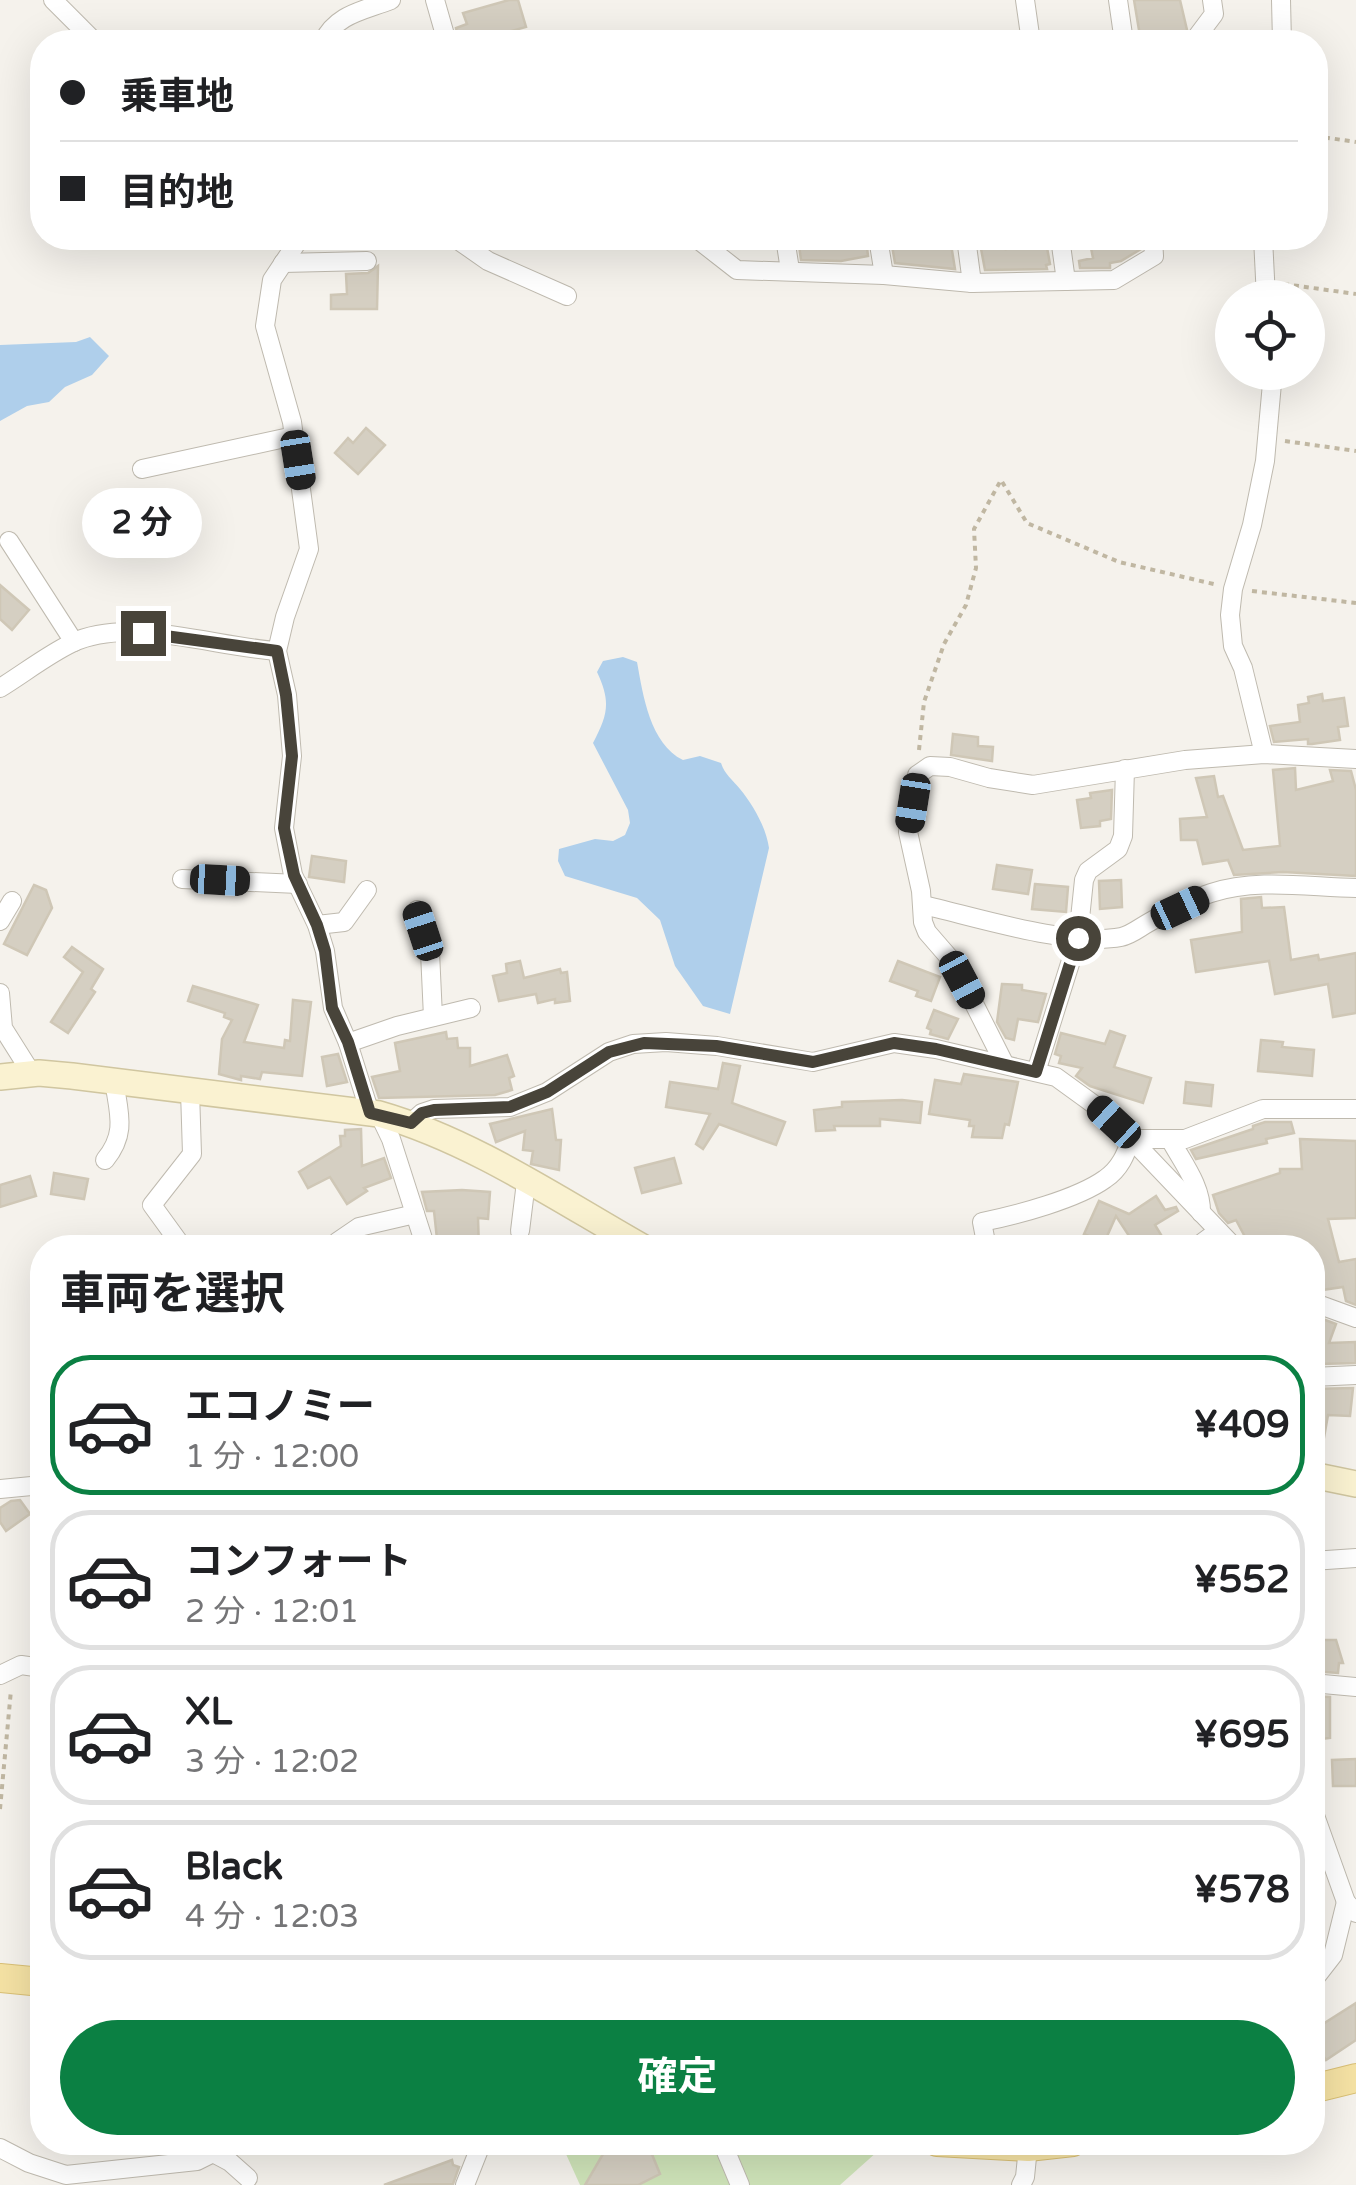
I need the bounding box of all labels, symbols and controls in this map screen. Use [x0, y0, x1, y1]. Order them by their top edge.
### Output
text: 乗車地 [120, 74, 234, 120]
text: 目的地 [120, 170, 234, 216]
map controls [1215, 280, 1325, 390]
button: locate [1215, 280, 1325, 390]
car [278, 428, 318, 492]
callout: 2 分 [83, 488, 203, 558]
text: 2 分 [112, 504, 172, 542]
route end [121, 611, 166, 656]
car [893, 771, 933, 835]
car [189, 863, 251, 897]
car [1146, 882, 1214, 934]
car [399, 898, 447, 964]
route start [1056, 916, 1101, 961]
car [935, 946, 989, 1014]
car [1082, 1091, 1146, 1153]
text: 車両を選択 [60, 1268, 285, 1322]
icon: car [65, 1380, 155, 1470]
text: エコノミー [185, 1384, 375, 1430]
text: ¥409 [1193, 1402, 1290, 1448]
text: 1 分 · 12:00 [185, 1438, 359, 1476]
icon: car [65, 1535, 155, 1625]
text: コンフォート [185, 1539, 412, 1585]
text: ¥552 [1193, 1557, 1290, 1603]
text: 2 分 · 12:01 [185, 1593, 359, 1631]
text: XL [185, 1689, 232, 1735]
icon: car [65, 1690, 155, 1780]
text: ¥695 [1193, 1712, 1290, 1758]
text: 3 分 · 12:02 [185, 1743, 359, 1781]
text: Black [185, 1844, 283, 1890]
icon: car [65, 1845, 155, 1935]
text: ¥578 [1193, 1867, 1290, 1913]
text: 4 分 · 12:03 [185, 1898, 359, 1936]
button: 確定 [60, 2020, 1295, 2135]

